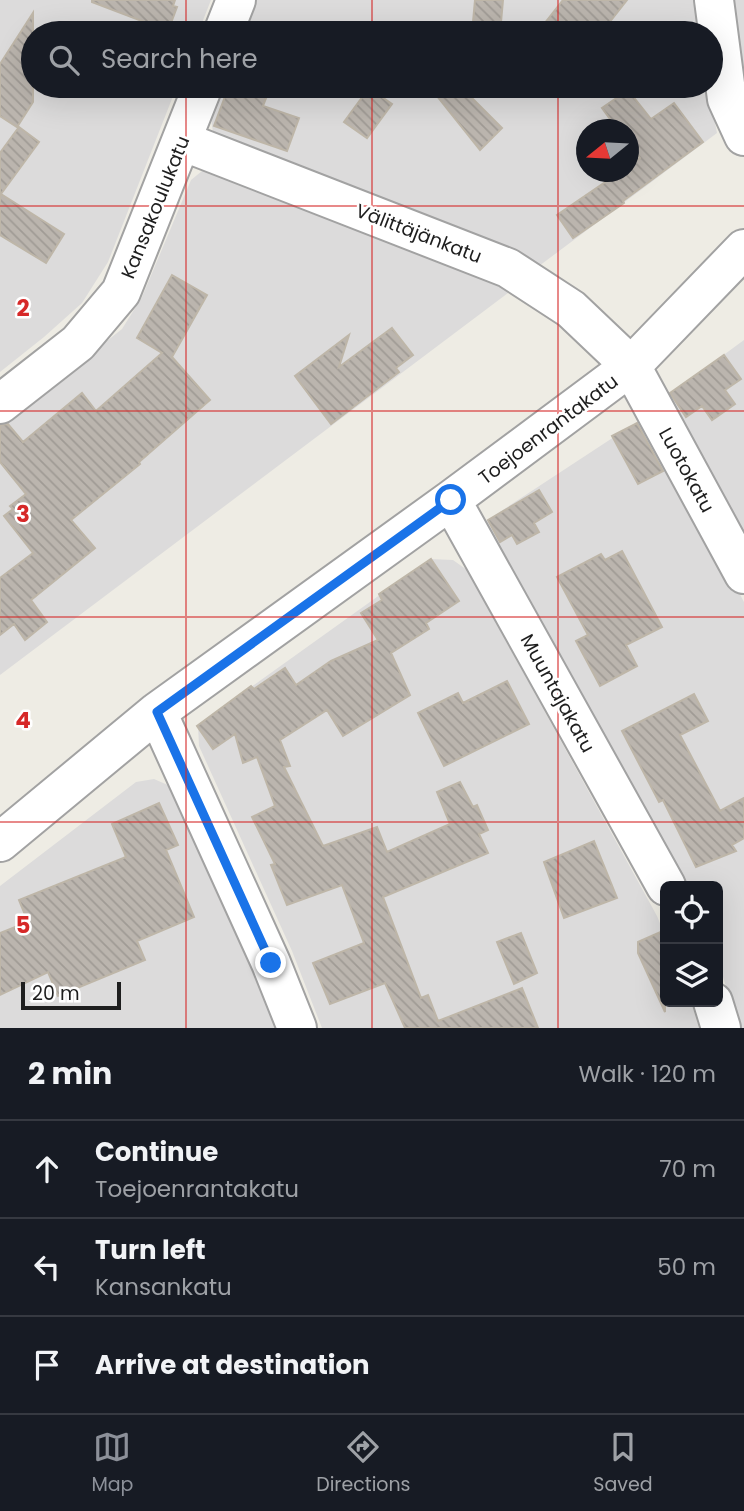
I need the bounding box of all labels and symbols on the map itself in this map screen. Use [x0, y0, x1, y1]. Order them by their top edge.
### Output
north arrow [576, 119, 639, 182]
street label: Kansakoulukatu [115, 132, 196, 283]
street label: Välittäjänkatu [352, 197, 486, 270]
text: 2 [16, 292, 30, 324]
street label: Toejoenrantakatu [473, 368, 624, 491]
street label: Luotokatu [652, 423, 721, 518]
route start [435, 484, 466, 515]
text: 3 [16, 498, 30, 530]
street label: Muuntajakatu [514, 629, 601, 757]
text: 4 [15, 704, 31, 736]
text: 5 [16, 909, 30, 941]
route end [255, 947, 286, 978]
scale bar [21, 979, 121, 1011]

